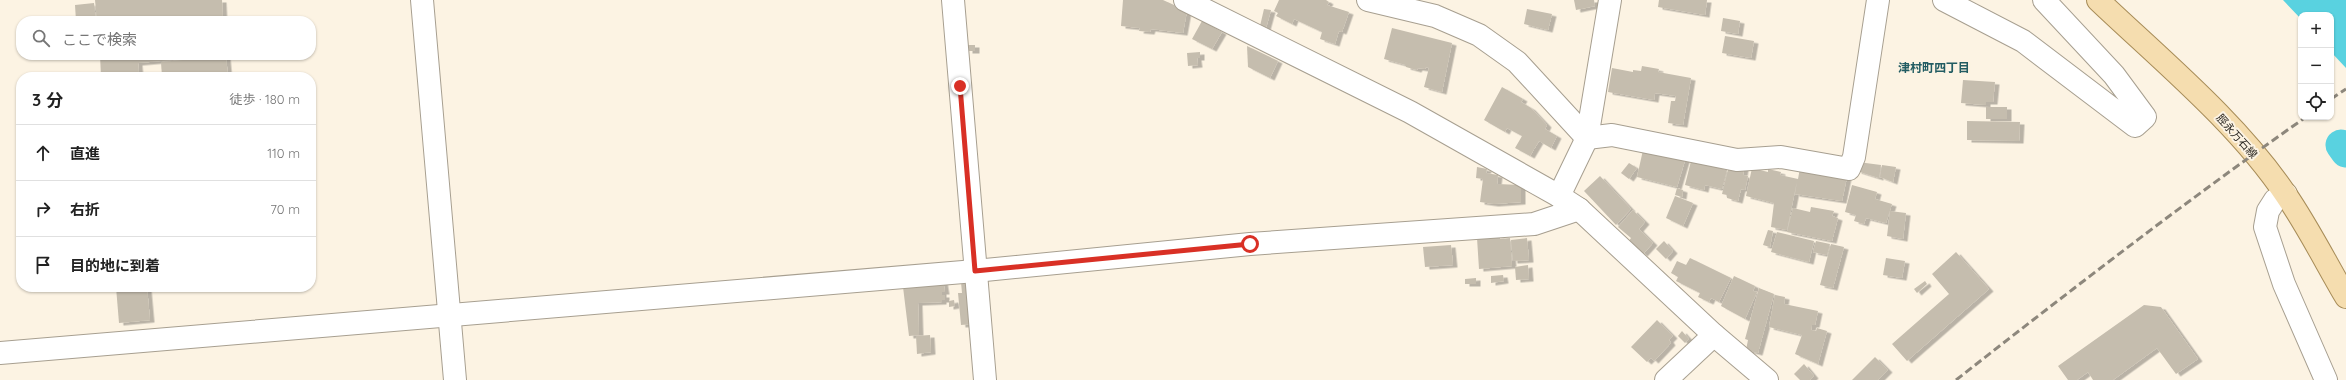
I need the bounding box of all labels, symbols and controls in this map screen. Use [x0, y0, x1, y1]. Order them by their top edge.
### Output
map controls [2298, 12, 2334, 120]
button: + [2298, 12, 2334, 48]
search box [16, 16, 316, 60]
icon: search [30, 27, 52, 49]
text: ここで検索 [62, 30, 137, 49]
button: − [2298, 48, 2334, 84]
district label: 津村町四丁目 [1898, 60, 1970, 75]
route end [951, 77, 969, 95]
button: locate [2298, 84, 2334, 120]
text: 3 分 [32, 89, 63, 110]
text: 徒歩 · 180 m [229, 91, 300, 107]
street label: 脛永万石線 [2213, 111, 2261, 161]
icon: ahead [32, 142, 54, 164]
text: 直進 [70, 144, 100, 163]
text: 110 m [267, 145, 300, 161]
icon: right [32, 198, 54, 220]
text: 右折 [70, 200, 100, 219]
text: 70 m [270, 201, 300, 217]
route start [1241, 235, 1259, 253]
icon: arrive [32, 254, 54, 276]
text: 目的地に到着 [70, 256, 160, 275]

